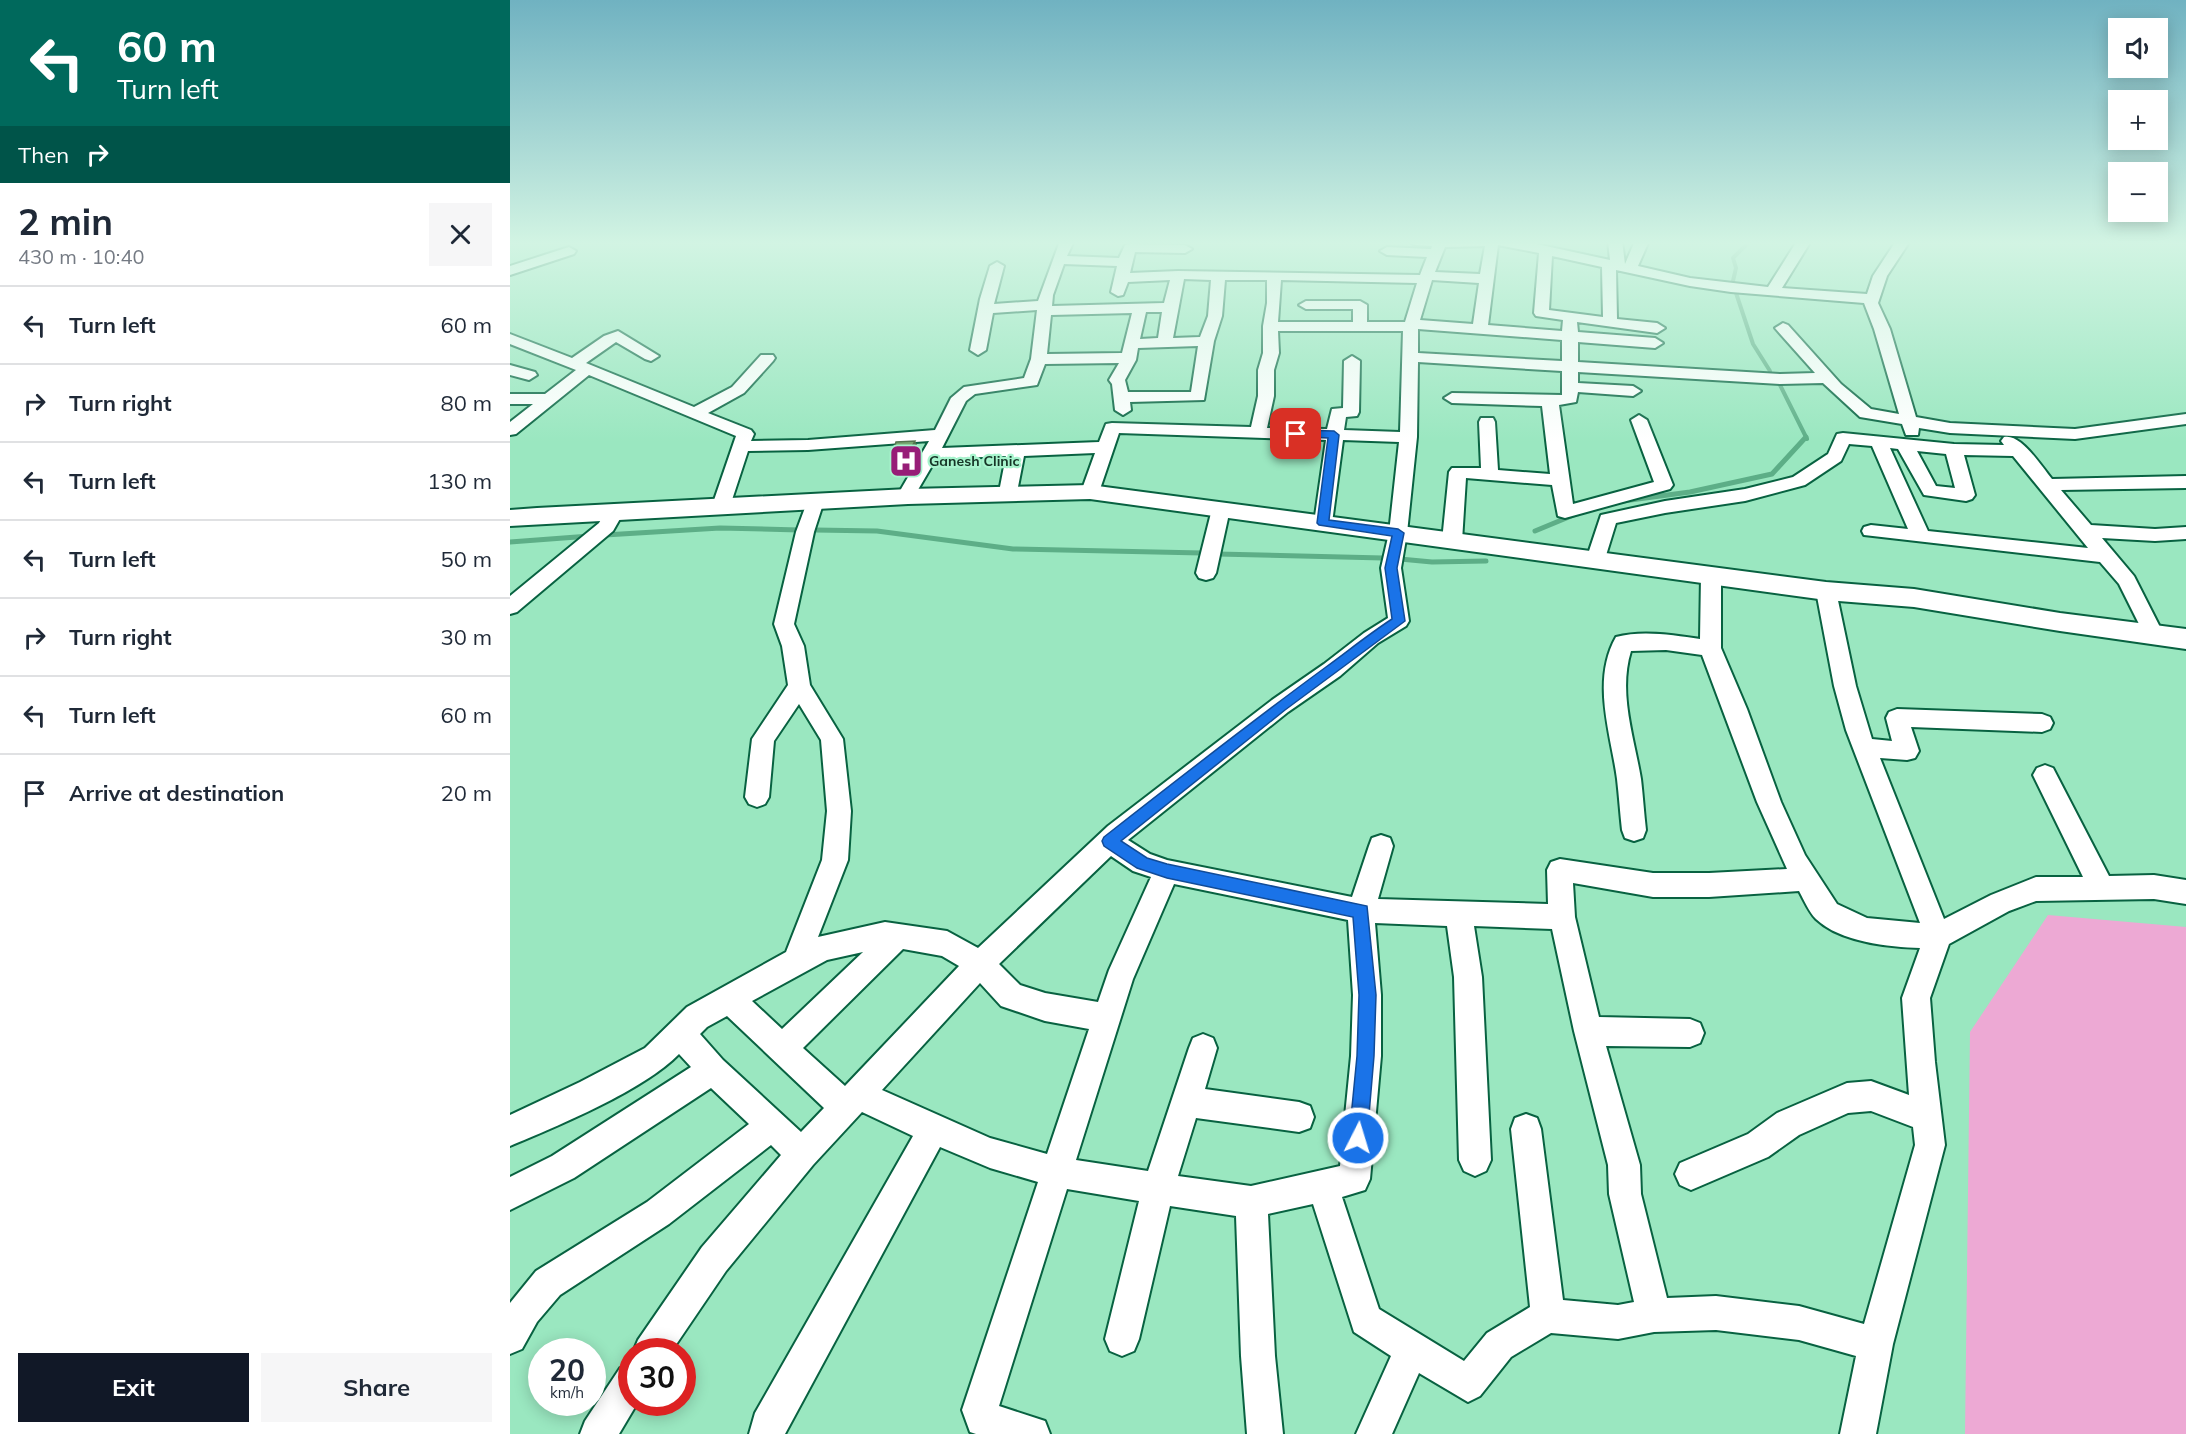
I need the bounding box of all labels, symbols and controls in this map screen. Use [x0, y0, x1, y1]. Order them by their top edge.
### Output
map controls [2108, 18, 2168, 222]
button: sound [2108, 18, 2168, 78]
text: 60 m [117, 20, 217, 73]
icon: left [18, 24, 96, 102]
text: Turn left [117, 72, 219, 106]
button: + [2108, 90, 2168, 150]
icon: right [81, 138, 114, 171]
text: Then [18, 141, 69, 169]
button: − [2108, 162, 2168, 222]
text: 2 min [18, 199, 113, 244]
button: close [429, 203, 492, 266]
text: 430 m · 10:40 [18, 244, 144, 269]
icon: left [18, 309, 51, 342]
text: Turn left [69, 311, 156, 339]
text: 60 m [441, 311, 492, 339]
icon: right [18, 387, 51, 420]
text: Turn right [69, 389, 172, 417]
text: 80 m [441, 389, 492, 417]
pin [1270, 408, 1321, 459]
icon: arrive [1279, 417, 1312, 450]
hospital icon: Ganesh Clinic [888, 443, 924, 479]
place label: Ganesh Clinic [929, 452, 1020, 470]
icon: left [18, 465, 51, 498]
text: Turn left [69, 467, 156, 495]
text: 130 m [427, 467, 492, 495]
icon: left [18, 543, 51, 576]
text: Turn left [69, 545, 156, 573]
text: 50 m [441, 545, 492, 573]
icon: right [18, 621, 51, 654]
text: Turn right [69, 623, 172, 651]
text: 30 m [441, 623, 492, 651]
icon: left [18, 699, 51, 732]
text: Turn left [69, 701, 156, 729]
text: 60 m [441, 701, 492, 729]
icon: arrive [18, 777, 51, 810]
text: Arrive at destination [69, 779, 284, 807]
text: 20 m [441, 779, 492, 807]
position arrow [1326, 1106, 1390, 1170]
speed limit sign: 30 [618, 1338, 696, 1416]
text: 20 [549, 1351, 585, 1389]
button: Exit [18, 1353, 249, 1422]
button: Share [261, 1353, 492, 1422]
text: km/h [550, 1383, 584, 1402]

